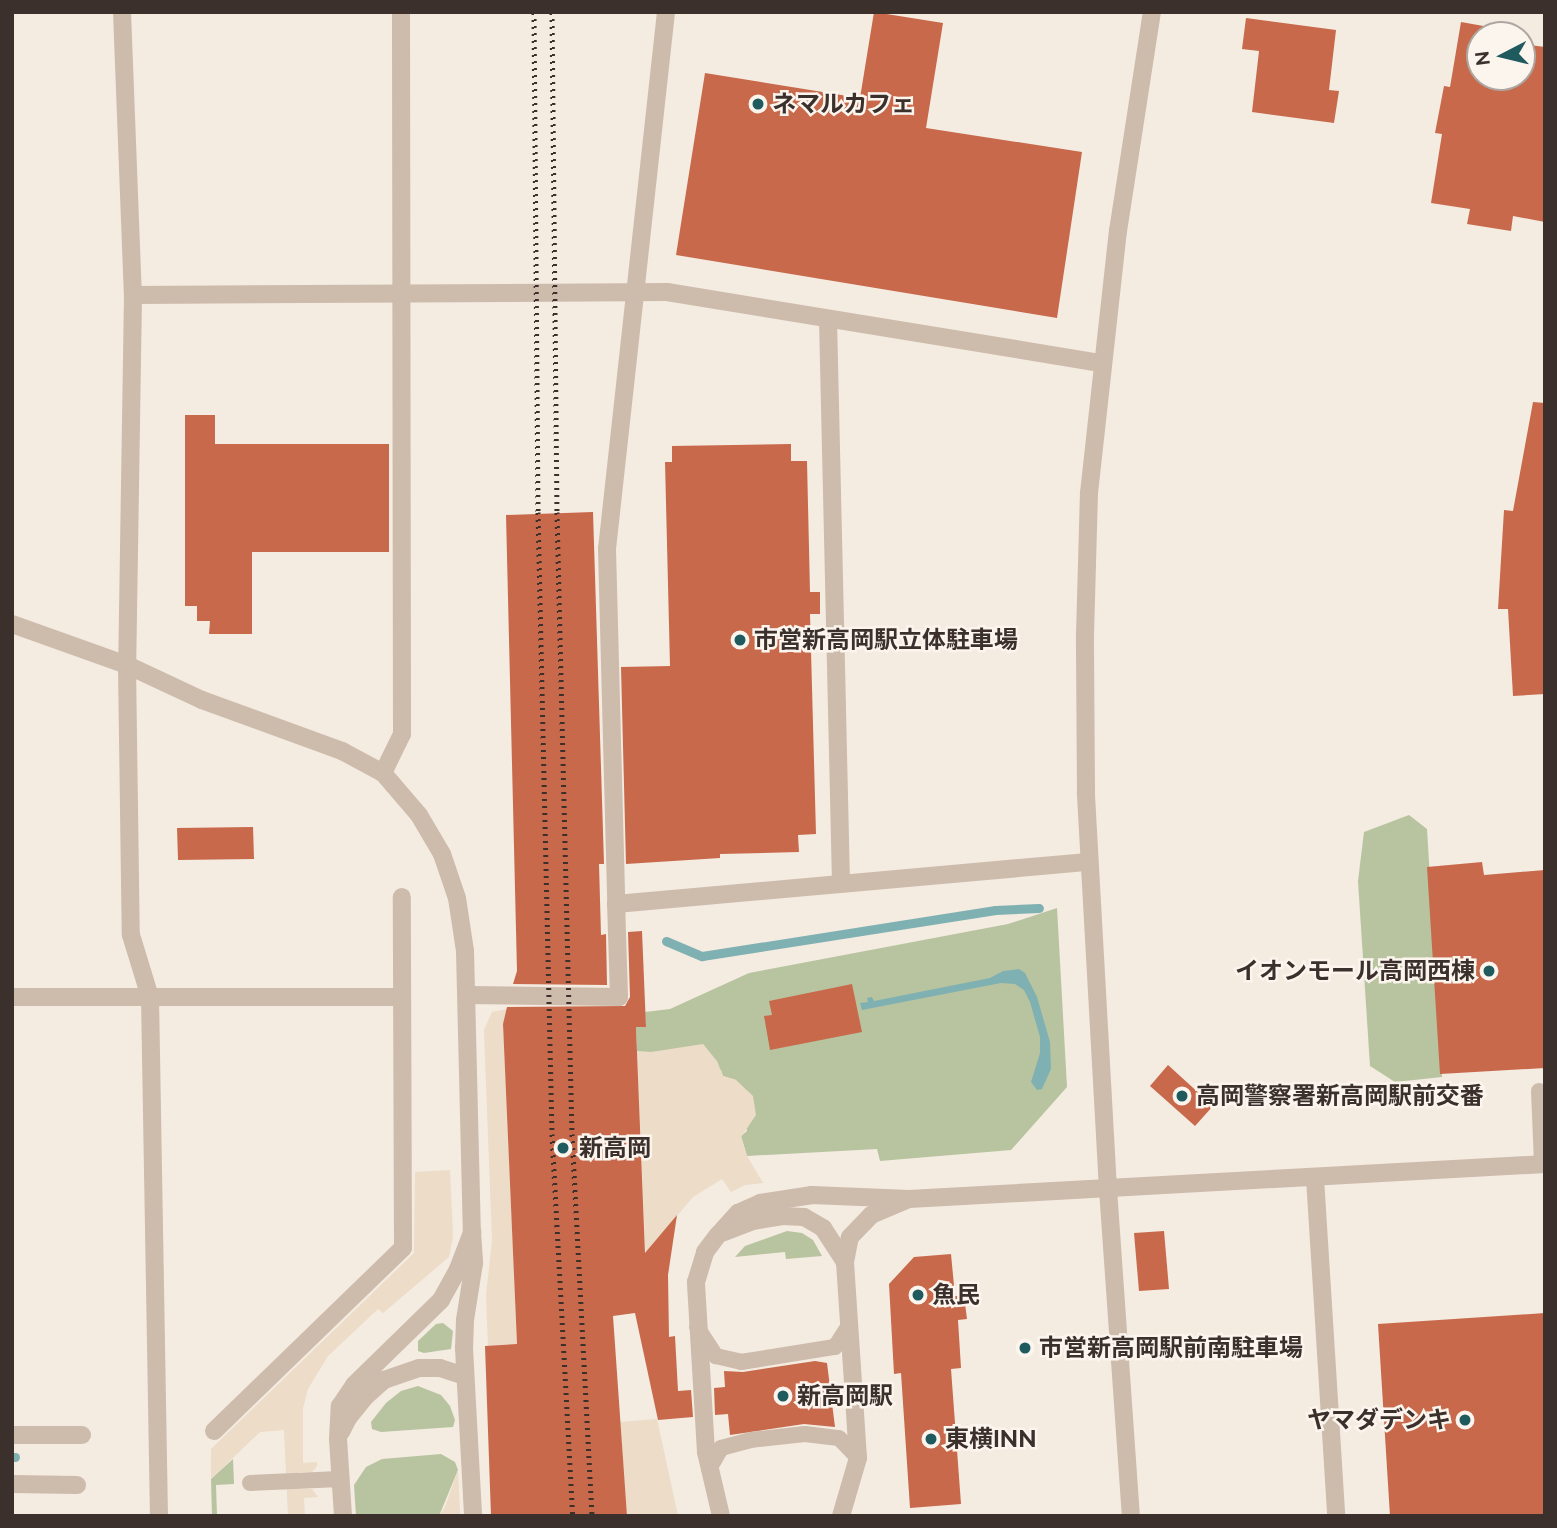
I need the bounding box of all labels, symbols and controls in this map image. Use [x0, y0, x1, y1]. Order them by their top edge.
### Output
north arrow [1466, 21, 1536, 91]
text: N [1470, 50, 1494, 67]
place label: ネマルカフェ [772, 90, 916, 118]
marker: ネマルカフェ [750, 96, 766, 112]
place label: 市営新高岡駅立体駐車場 [754, 626, 1018, 654]
marker: 市営新高岡駅立体駐車場 [732, 632, 748, 648]
place label: イオンモール高岡西棟 [1235, 957, 1475, 985]
marker: イオンモール高岡西棟 [1481, 963, 1497, 979]
place label: 高岡警察署新高岡駅前交番 [1196, 1082, 1484, 1110]
marker: 高岡警察署新高岡駅前交番 [1174, 1088, 1190, 1104]
place label: 新高岡 [579, 1134, 651, 1162]
marker: 新高岡 [553, 1138, 573, 1158]
place label: 魚民 [932, 1281, 980, 1309]
marker: 魚民 [910, 1287, 926, 1303]
place label: 市営新高岡駅前南駐車場 [1039, 1334, 1303, 1362]
marker: 市営新高岡駅前南駐車場 [1017, 1340, 1033, 1356]
place label: 新高岡駅 [797, 1382, 893, 1410]
marker: 新高岡駅 [775, 1388, 791, 1404]
place label: ヤマダデンキ [1307, 1406, 1451, 1434]
marker: ヤマダデンキ [1457, 1412, 1473, 1428]
place label: 東横INN [945, 1425, 1036, 1453]
marker: 東横INN [923, 1431, 939, 1447]

